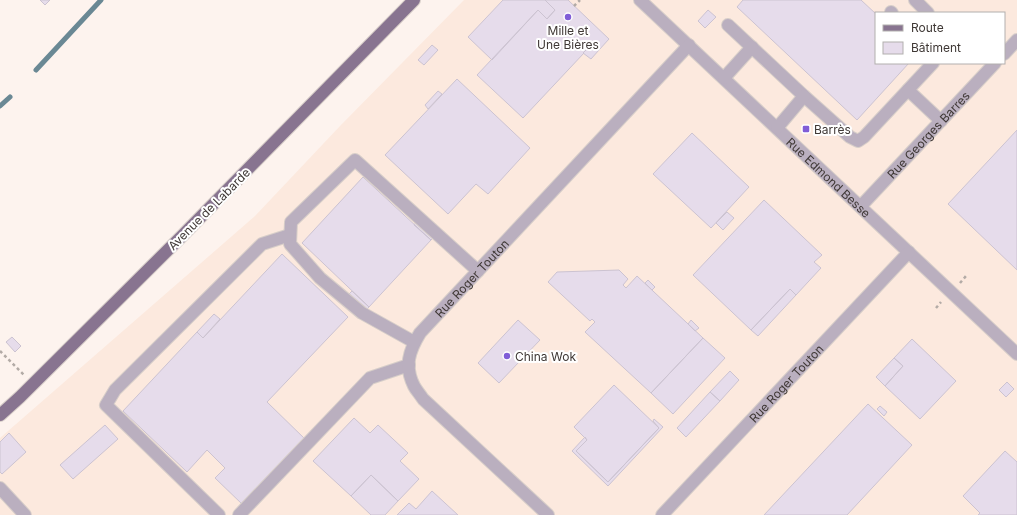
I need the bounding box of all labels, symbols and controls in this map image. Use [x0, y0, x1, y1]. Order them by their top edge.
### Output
marker: Mille et Une Bières [563, 12, 573, 22]
legend [875, 12, 1005, 64]
text: Route [911, 20, 944, 35]
place label: Mille et Une Bières [537, 23, 599, 52]
text: Bâtiment [911, 40, 961, 55]
street label: Rue Georges Barres [884, 88, 972, 181]
place label: Barrès [814, 122, 851, 137]
marker: Barrès [801, 124, 811, 134]
street label: Rue Edmond Besse [784, 134, 874, 220]
street label: Avenue de Labarde [165, 165, 253, 253]
street label: Rue Roger Touton [431, 236, 512, 320]
street label: Rue Roger Touton [746, 341, 826, 425]
place label: China Wok [515, 349, 576, 364]
marker: China Wok [502, 351, 512, 361]

